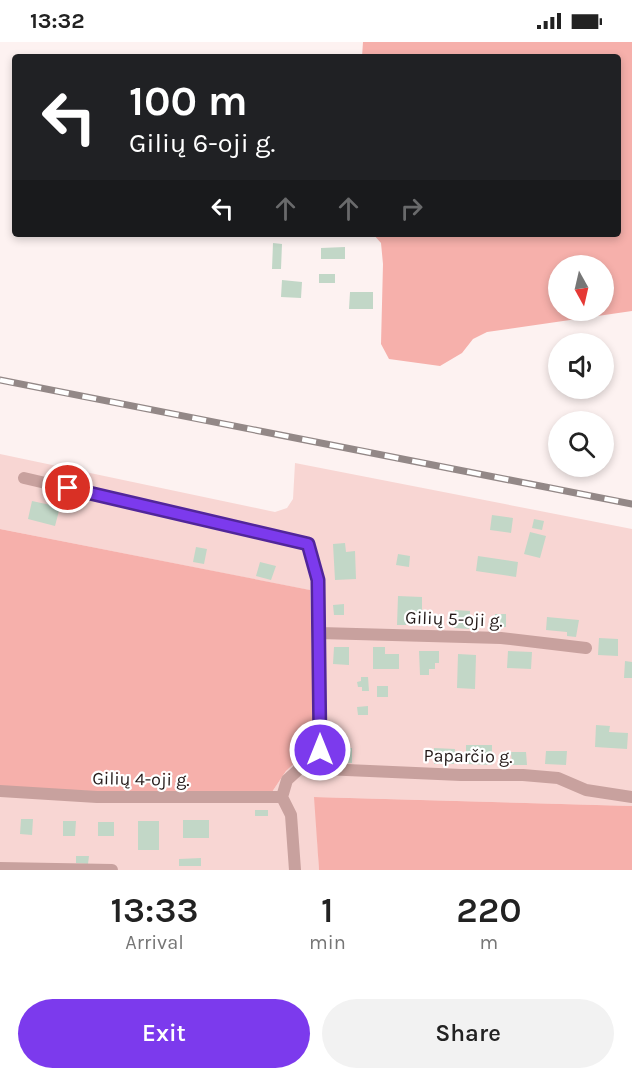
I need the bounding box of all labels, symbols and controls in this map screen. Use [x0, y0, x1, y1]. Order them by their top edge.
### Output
text: 13:32 [30, 8, 84, 34]
text: 100 m [129, 76, 248, 126]
icon: left [30, 78, 108, 156]
text: Gilių 6-oji g. [129, 127, 275, 159]
icon: left [206, 192, 239, 225]
icon: ahead [269, 192, 302, 225]
icon: ahead [332, 192, 365, 225]
icon: right [395, 192, 428, 225]
north arrow [548, 255, 614, 321]
map controls [548, 255, 614, 477]
button: sound [548, 333, 614, 399]
button: search [548, 411, 614, 477]
pin [42, 462, 93, 513]
icon: arrive [51, 471, 84, 504]
street label: Gilių 5-oji g. [405, 606, 503, 632]
position arrow [288, 718, 352, 782]
street label: Paparčio g. [423, 744, 513, 768]
street label: Gilių 4-oji g. [92, 767, 190, 791]
text: 13:33 [110, 889, 199, 931]
text: 1 [321, 889, 334, 931]
text: 220 [456, 889, 522, 931]
text: Arrival [125, 931, 184, 954]
text: min [309, 931, 346, 954]
text: m [480, 931, 498, 954]
button: Exit [18, 999, 310, 1068]
button: Share [322, 999, 614, 1068]

